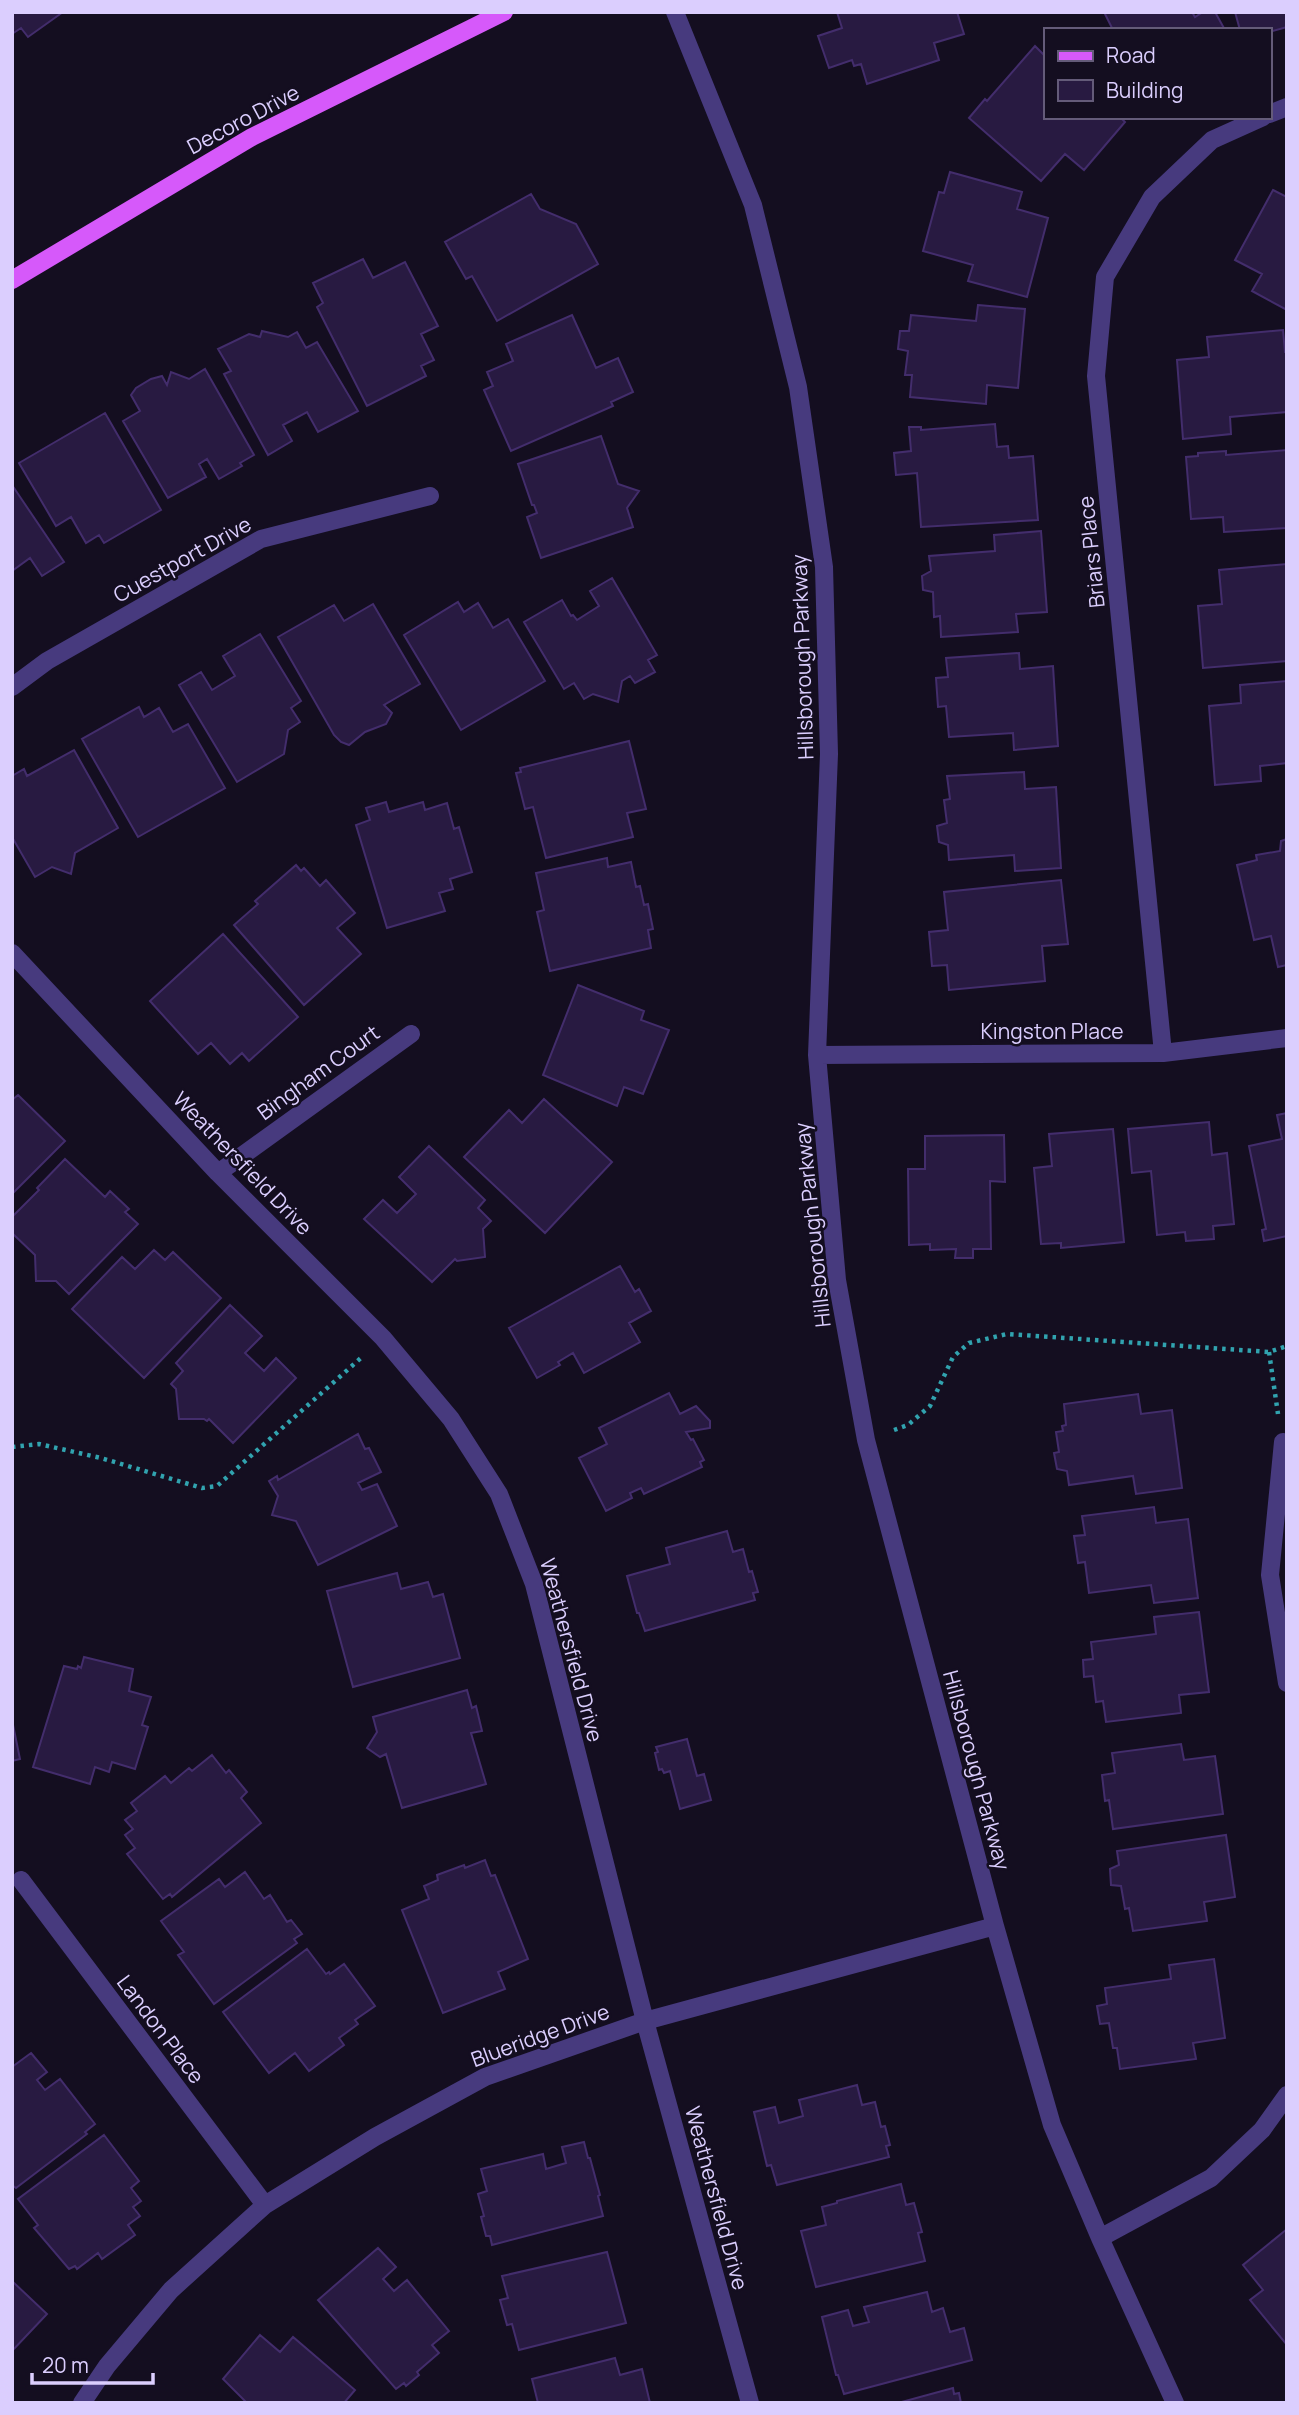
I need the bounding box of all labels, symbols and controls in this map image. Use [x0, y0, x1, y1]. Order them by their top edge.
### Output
legend [1044, 28, 1271, 119]
text: Road [1106, 41, 1156, 69]
text: Building [1106, 76, 1183, 104]
street label: Decoro Drive [182, 78, 304, 160]
street label: Briars Place [1071, 495, 1111, 609]
street label: Cuestport Drive [108, 510, 256, 608]
street label: Hillsborough Parkway [784, 554, 820, 760]
street label: Kingston Place [980, 1017, 1124, 1045]
street label: Bingham Court [251, 1018, 385, 1126]
street label: Weathersfield Drive [167, 1085, 319, 1241]
street label: Hillsborough Parkway [787, 1121, 837, 1329]
street label: Weathersfield Drive [534, 1555, 610, 1745]
street label: Hillsborough Parkway [937, 1667, 1017, 1873]
street label: Landon Place [111, 1969, 211, 2089]
street label: Blueridge Drive [467, 1997, 613, 2073]
street label: Weathersfield Drive [679, 2103, 755, 2293]
scale bar [32, 2342, 152, 2386]
text: 20 m [42, 2351, 89, 2379]

